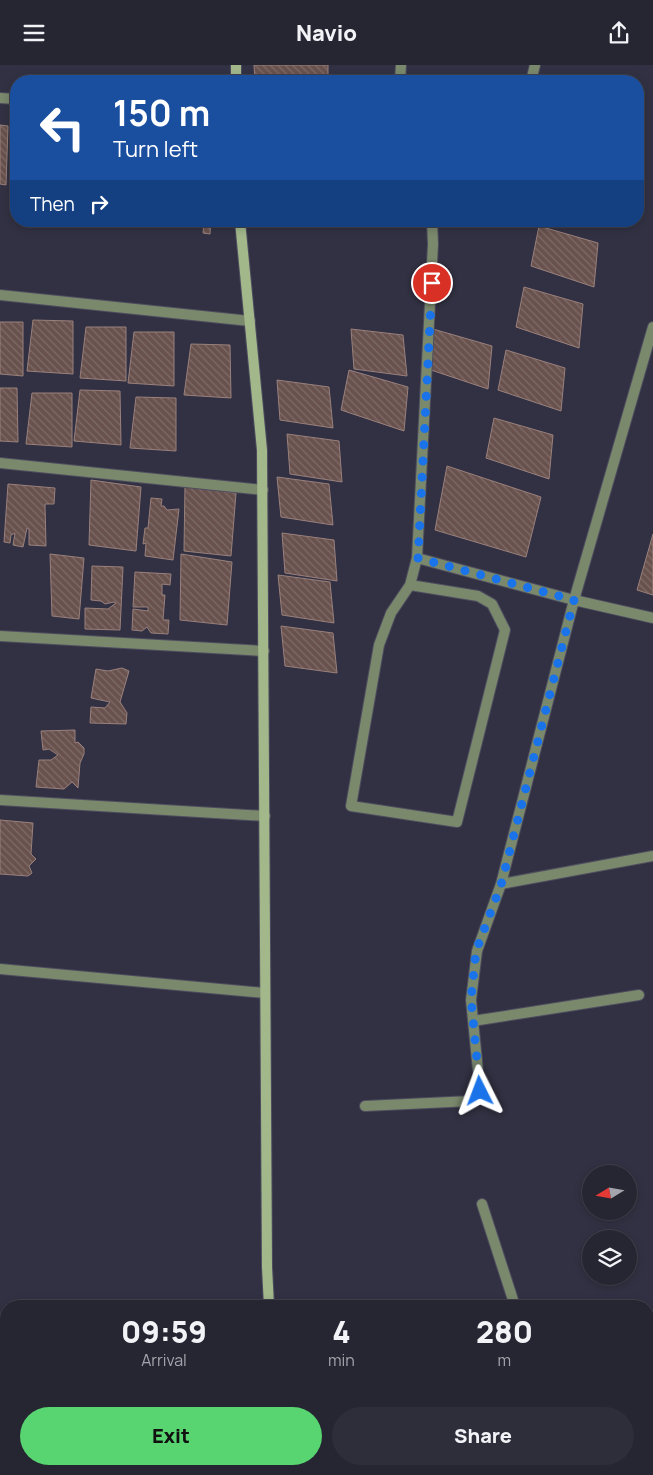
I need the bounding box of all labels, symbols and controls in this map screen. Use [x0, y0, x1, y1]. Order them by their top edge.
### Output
text: Navio [296, 18, 357, 48]
icon: menu [20, 19, 48, 47]
icon: share [605, 19, 633, 47]
text: 150 m [113, 89, 210, 137]
icon: left [30, 95, 95, 160]
text: Turn left [113, 134, 198, 164]
icon: right [85, 190, 113, 218]
text: Then [30, 191, 75, 217]
pin [411, 262, 453, 304]
icon: arrive [418, 269, 446, 297]
position arrow [453, 1064, 505, 1116]
north arrow [582, 1165, 638, 1220]
map controls [582, 1165, 637, 1285]
button: layers [582, 1230, 637, 1285]
text: 09:59 [121, 1311, 207, 1352]
text: 4 [332, 1311, 351, 1352]
text: 280 [476, 1311, 533, 1352]
text: Arrival [141, 1349, 187, 1371]
text: min [328, 1349, 355, 1371]
text: m [498, 1349, 511, 1371]
button: Exit [20, 1407, 322, 1465]
button: Share [332, 1407, 634, 1465]

